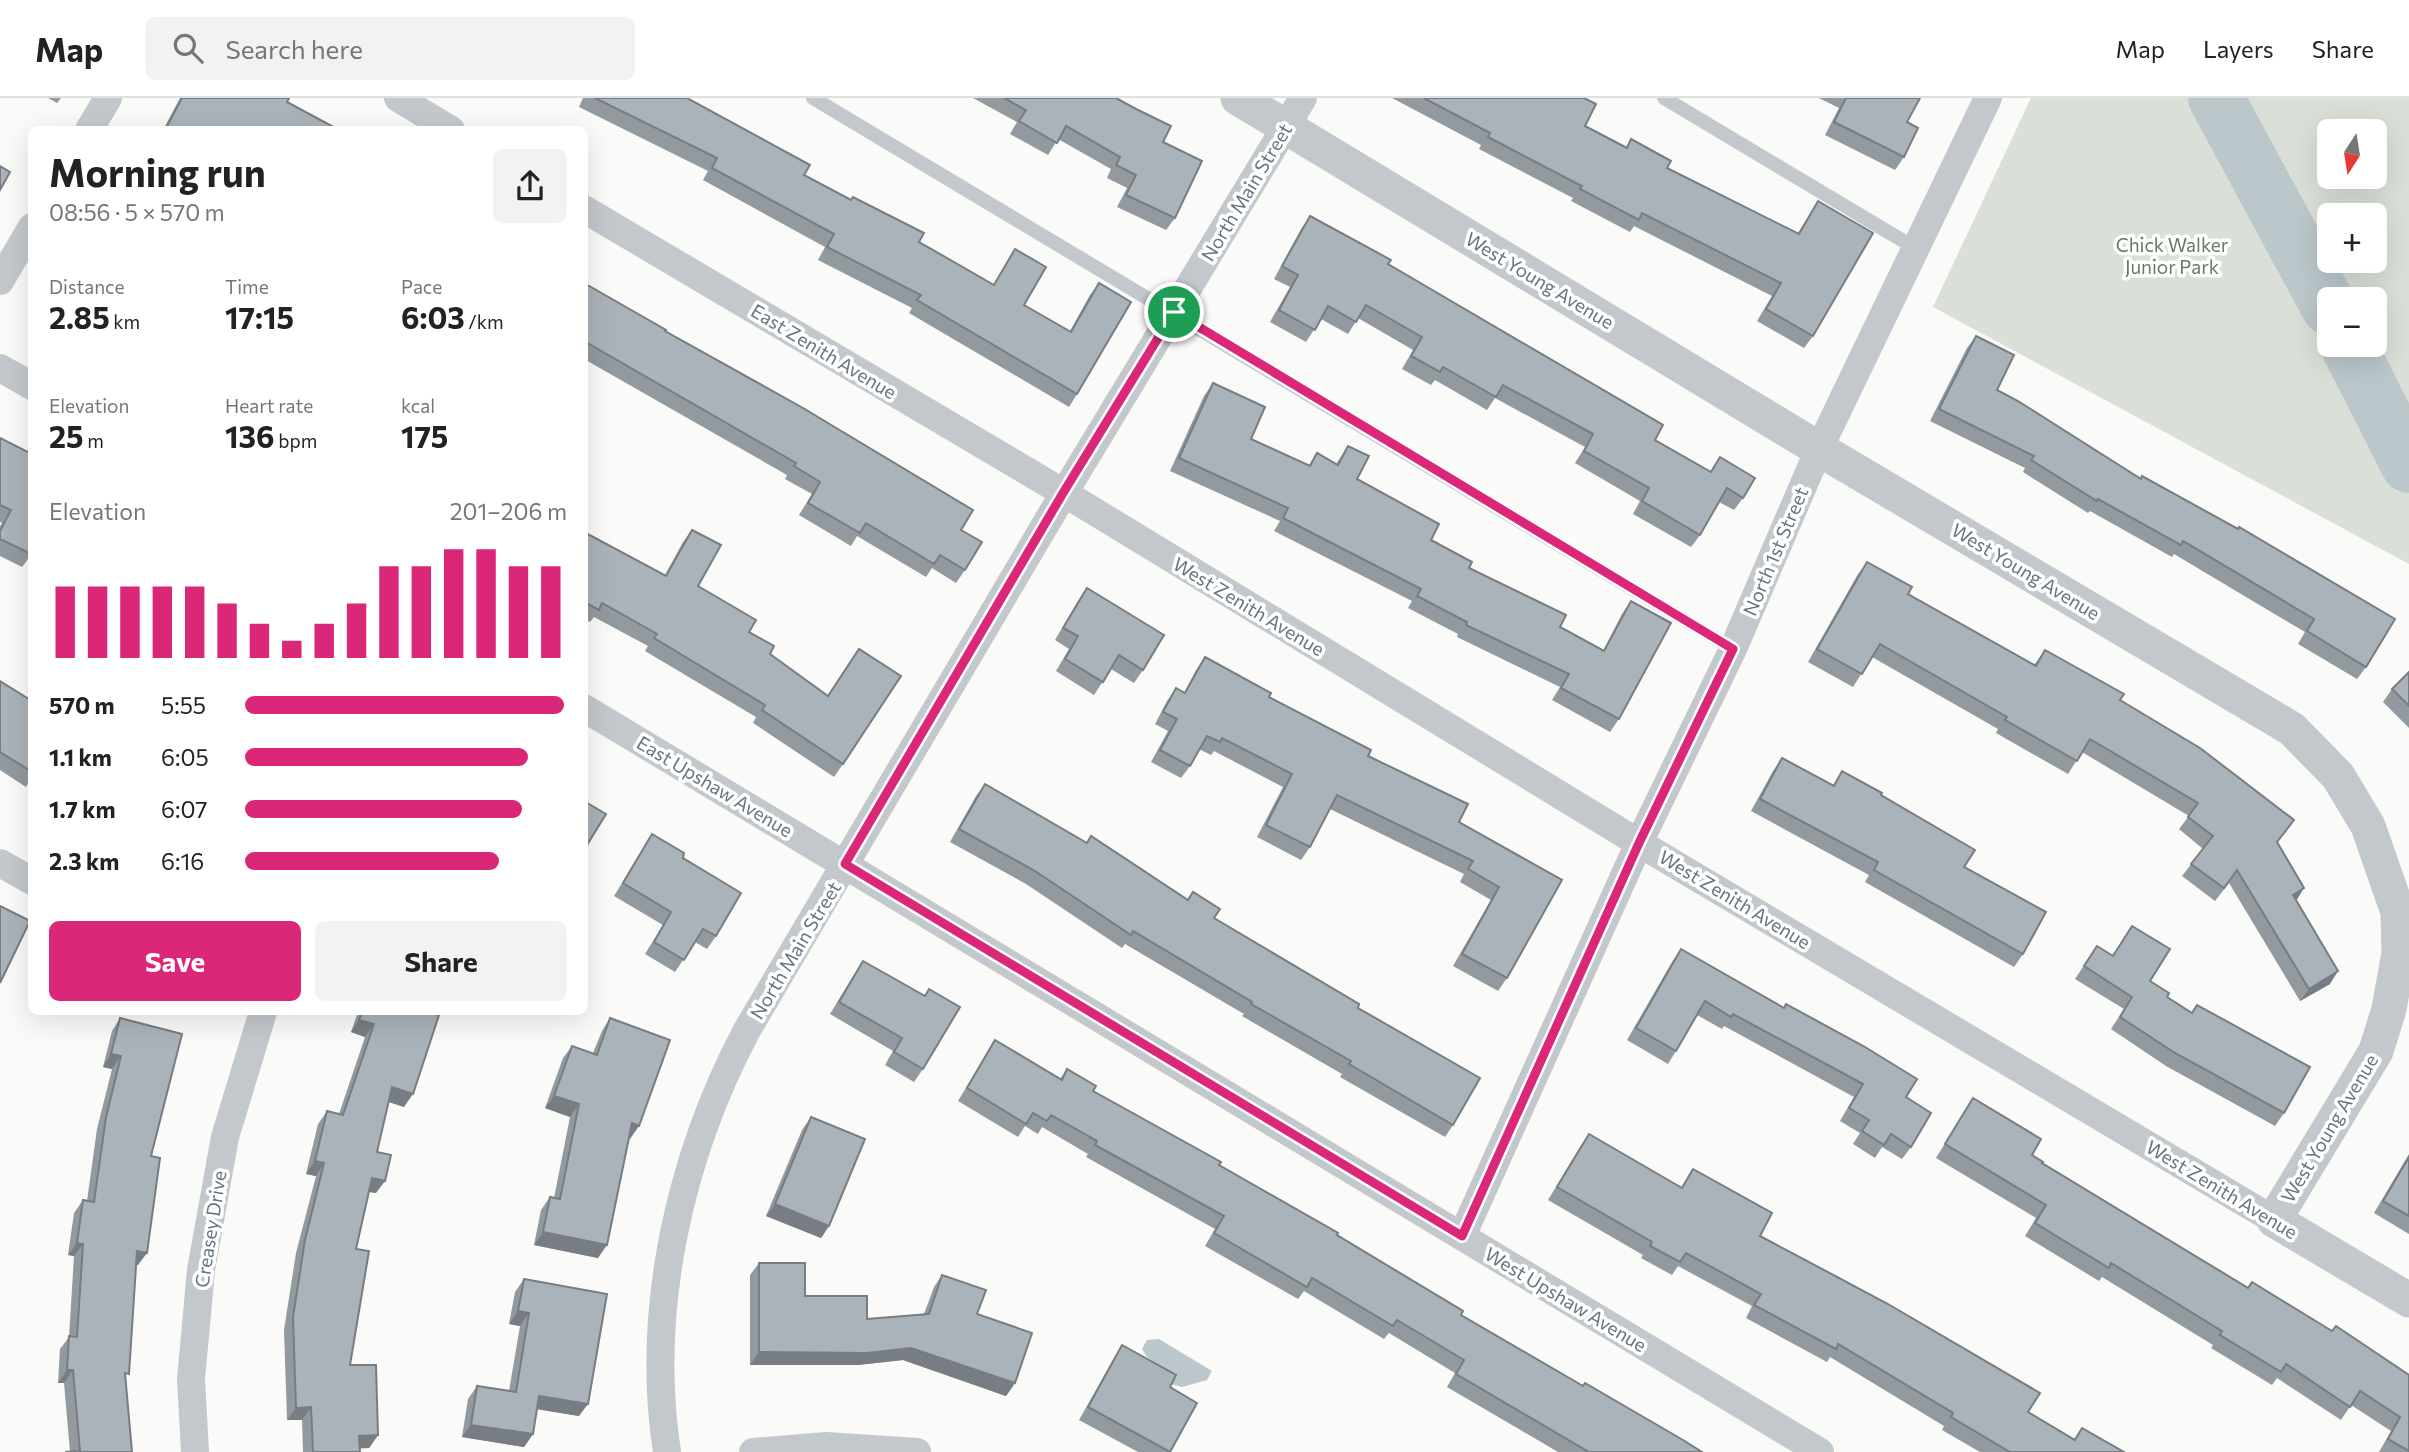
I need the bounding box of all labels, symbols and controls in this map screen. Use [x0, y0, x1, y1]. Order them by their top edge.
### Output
search box [145, 17, 635, 80]
text: Map [35, 28, 103, 69]
icon: search [169, 29, 207, 67]
text: Search here [225, 33, 363, 64]
text: Map [2116, 34, 2165, 63]
text: Layers [2203, 34, 2274, 63]
text: Share [2312, 34, 2374, 63]
street label: North Main Street [1196, 119, 1296, 265]
north arrow [2317, 119, 2387, 189]
map controls [2317, 119, 2387, 357]
text: Morning run [49, 148, 266, 195]
button: share [493, 149, 567, 223]
text: 08:56 · 5 × 570 m [49, 198, 225, 226]
button: + [2317, 203, 2387, 273]
street label: West Young Avenue [1462, 227, 1618, 333]
park label: Chick Walker Junior Park [2116, 233, 2229, 278]
text: Distance [49, 275, 125, 298]
text: Time [225, 275, 269, 298]
text: Pace [401, 275, 442, 298]
pin [1144, 282, 1204, 342]
button: − [2317, 287, 2387, 357]
icon: arrive [1155, 293, 1193, 331]
text: 2.85 [49, 298, 110, 335]
text: 17:15 [225, 298, 294, 335]
text: 6:03 [401, 298, 465, 335]
street label: East Zenith Avenue [747, 299, 901, 403]
text: km [110, 310, 140, 333]
text: /km [465, 310, 504, 333]
text: Elevation [49, 394, 129, 417]
text: Heart rate [225, 394, 313, 417]
text: kcal [401, 394, 435, 417]
text: 25 [49, 417, 84, 454]
text: 136 [225, 417, 275, 454]
text: 175 [401, 417, 448, 454]
text: m [84, 429, 104, 452]
text: bpm [275, 429, 317, 452]
street label: North 1st Street [1738, 483, 1813, 619]
text: Elevation [49, 497, 146, 525]
text: 201–206 m [450, 497, 567, 525]
street label: West Young Avenue [1948, 518, 2104, 624]
street label: West Zenith Avenue [1169, 552, 1329, 660]
text: 570 m [49, 691, 115, 719]
text: 5:55 [161, 691, 206, 719]
street label: East Upshaw Avenue [633, 730, 797, 842]
text: 1.1 km [49, 743, 112, 771]
text: 6:05 [161, 743, 209, 771]
text: 1.7 km [49, 795, 116, 823]
text: 6:07 [161, 795, 207, 823]
street label: West Zenith Avenue [1655, 845, 1815, 953]
text: 2.3 km [49, 847, 119, 875]
text: 6:16 [161, 847, 204, 875]
street label: North Main Street [745, 877, 845, 1023]
button: Save [49, 921, 301, 1001]
button: Share [315, 921, 567, 1001]
street label: West Young Avenue [2276, 1050, 2382, 1206]
street label: West Zenith Avenue [2142, 1135, 2302, 1243]
street label: Creasey Drive [189, 1169, 231, 1289]
street label: West Upshaw Avenue [1481, 1242, 1651, 1356]

